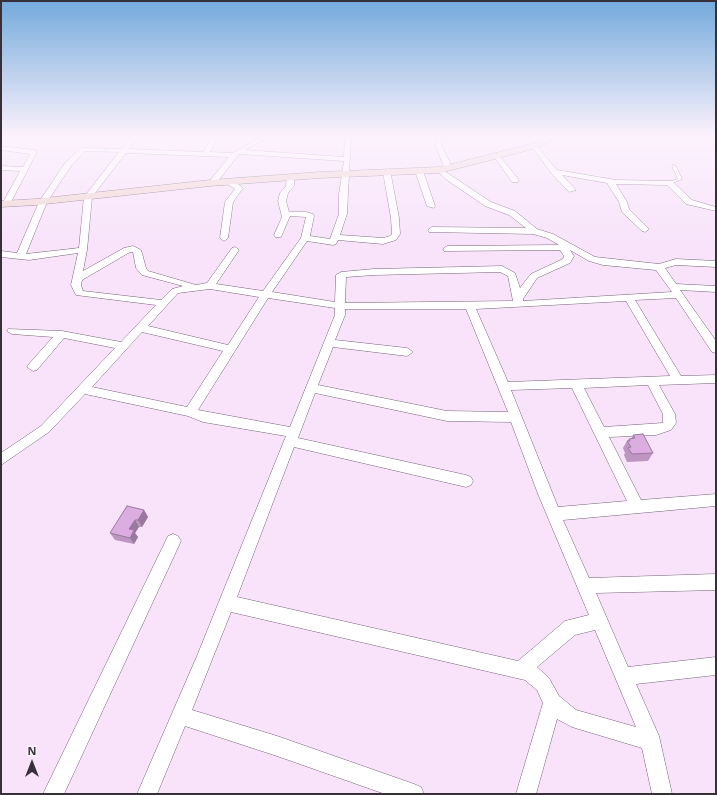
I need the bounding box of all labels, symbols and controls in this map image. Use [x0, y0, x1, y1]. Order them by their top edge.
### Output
north arrow [12, 743, 52, 783]
text: N [28, 743, 36, 758]

